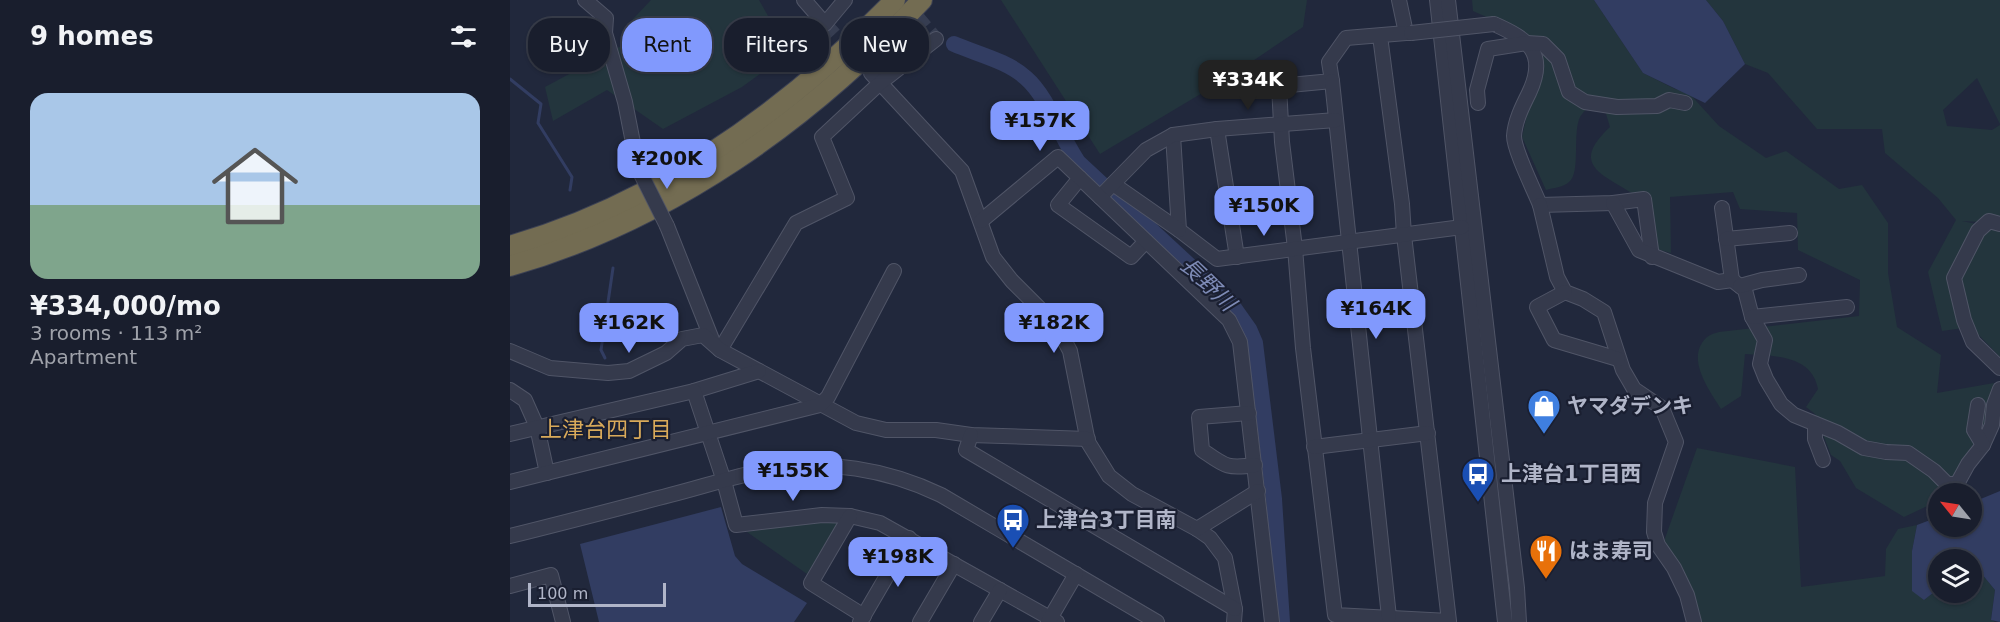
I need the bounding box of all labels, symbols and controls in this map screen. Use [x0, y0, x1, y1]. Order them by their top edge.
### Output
chip: Buy [528, 18, 610, 72]
chip: Rent [622, 18, 712, 72]
chip: Filters [724, 18, 829, 72]
chip: New [841, 18, 929, 72]
icon: filters [447, 20, 480, 53]
text: 9 homes [30, 21, 154, 51]
pin: ¥334K [1206, 60, 1290, 111]
text: ¥334K [1212, 67, 1284, 91]
pin: ¥157K [998, 101, 1082, 152]
text: ¥157K [1004, 108, 1076, 132]
icon: home [201, 132, 309, 240]
pin: ¥200K [625, 139, 709, 190]
text: ¥200K [631, 146, 703, 170]
pin: ¥150K [1222, 186, 1306, 237]
text: ¥150K [1228, 193, 1300, 217]
water label: 長野川 [1176, 252, 1242, 317]
pin: ¥164K [1334, 289, 1418, 340]
text: ¥334,000/mo [30, 291, 221, 321]
text: ¥164K [1340, 296, 1412, 320]
pin: ¥162K [587, 303, 671, 354]
pin: ¥182K [1012, 303, 1096, 354]
text: ¥162K [593, 310, 665, 334]
text: ¥182K [1018, 310, 1090, 334]
text: 3 rooms · 113 m² [30, 321, 202, 345]
text: Apartment [30, 345, 137, 369]
shop icon: ヤマダデンキ [1526, 388, 1562, 435]
place label: ヤマダデンキ [1567, 394, 1693, 418]
district label: 上津台四丁目 [540, 417, 672, 442]
pin: ¥155K [751, 451, 835, 502]
bus stop icon: 上津台1丁目西 [1460, 456, 1496, 503]
text: ¥155K [757, 458, 829, 482]
place label: 上津台1丁目西 [1501, 462, 1642, 486]
north arrow [1928, 483, 1982, 537]
map controls [1928, 483, 1982, 603]
bus stop icon: 上津台3丁目南 [995, 502, 1031, 549]
place label: 上津台3丁目南 [1036, 508, 1177, 532]
restaurant icon: はま寿司 [1528, 533, 1564, 580]
pin: ¥198K [856, 537, 940, 588]
place label: はま寿司 [1569, 539, 1653, 563]
text: ¥198K [862, 544, 934, 568]
button: layers [1928, 549, 1982, 603]
scale bar [528, 580, 666, 608]
text: 100 m [537, 584, 588, 603]

